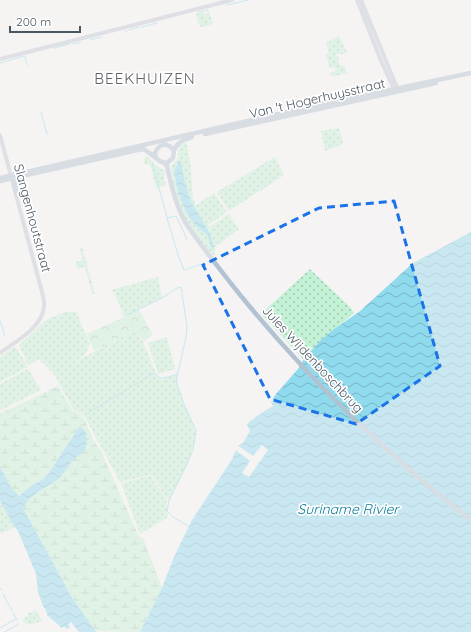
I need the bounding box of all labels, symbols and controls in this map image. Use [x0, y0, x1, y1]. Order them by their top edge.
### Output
scale bar [10, 8, 80, 34]
text: 200 m [16, 14, 51, 29]
district label: BEEKHUIZEN [94, 69, 196, 88]
street label: Van 't Hogerhuysstraat [247, 75, 387, 121]
street label: Slangenhoutstraat [11, 162, 55, 274]
street label: Jules Wijdenboschbrug [259, 302, 367, 416]
water label: Suriname Rivier [297, 500, 400, 518]

